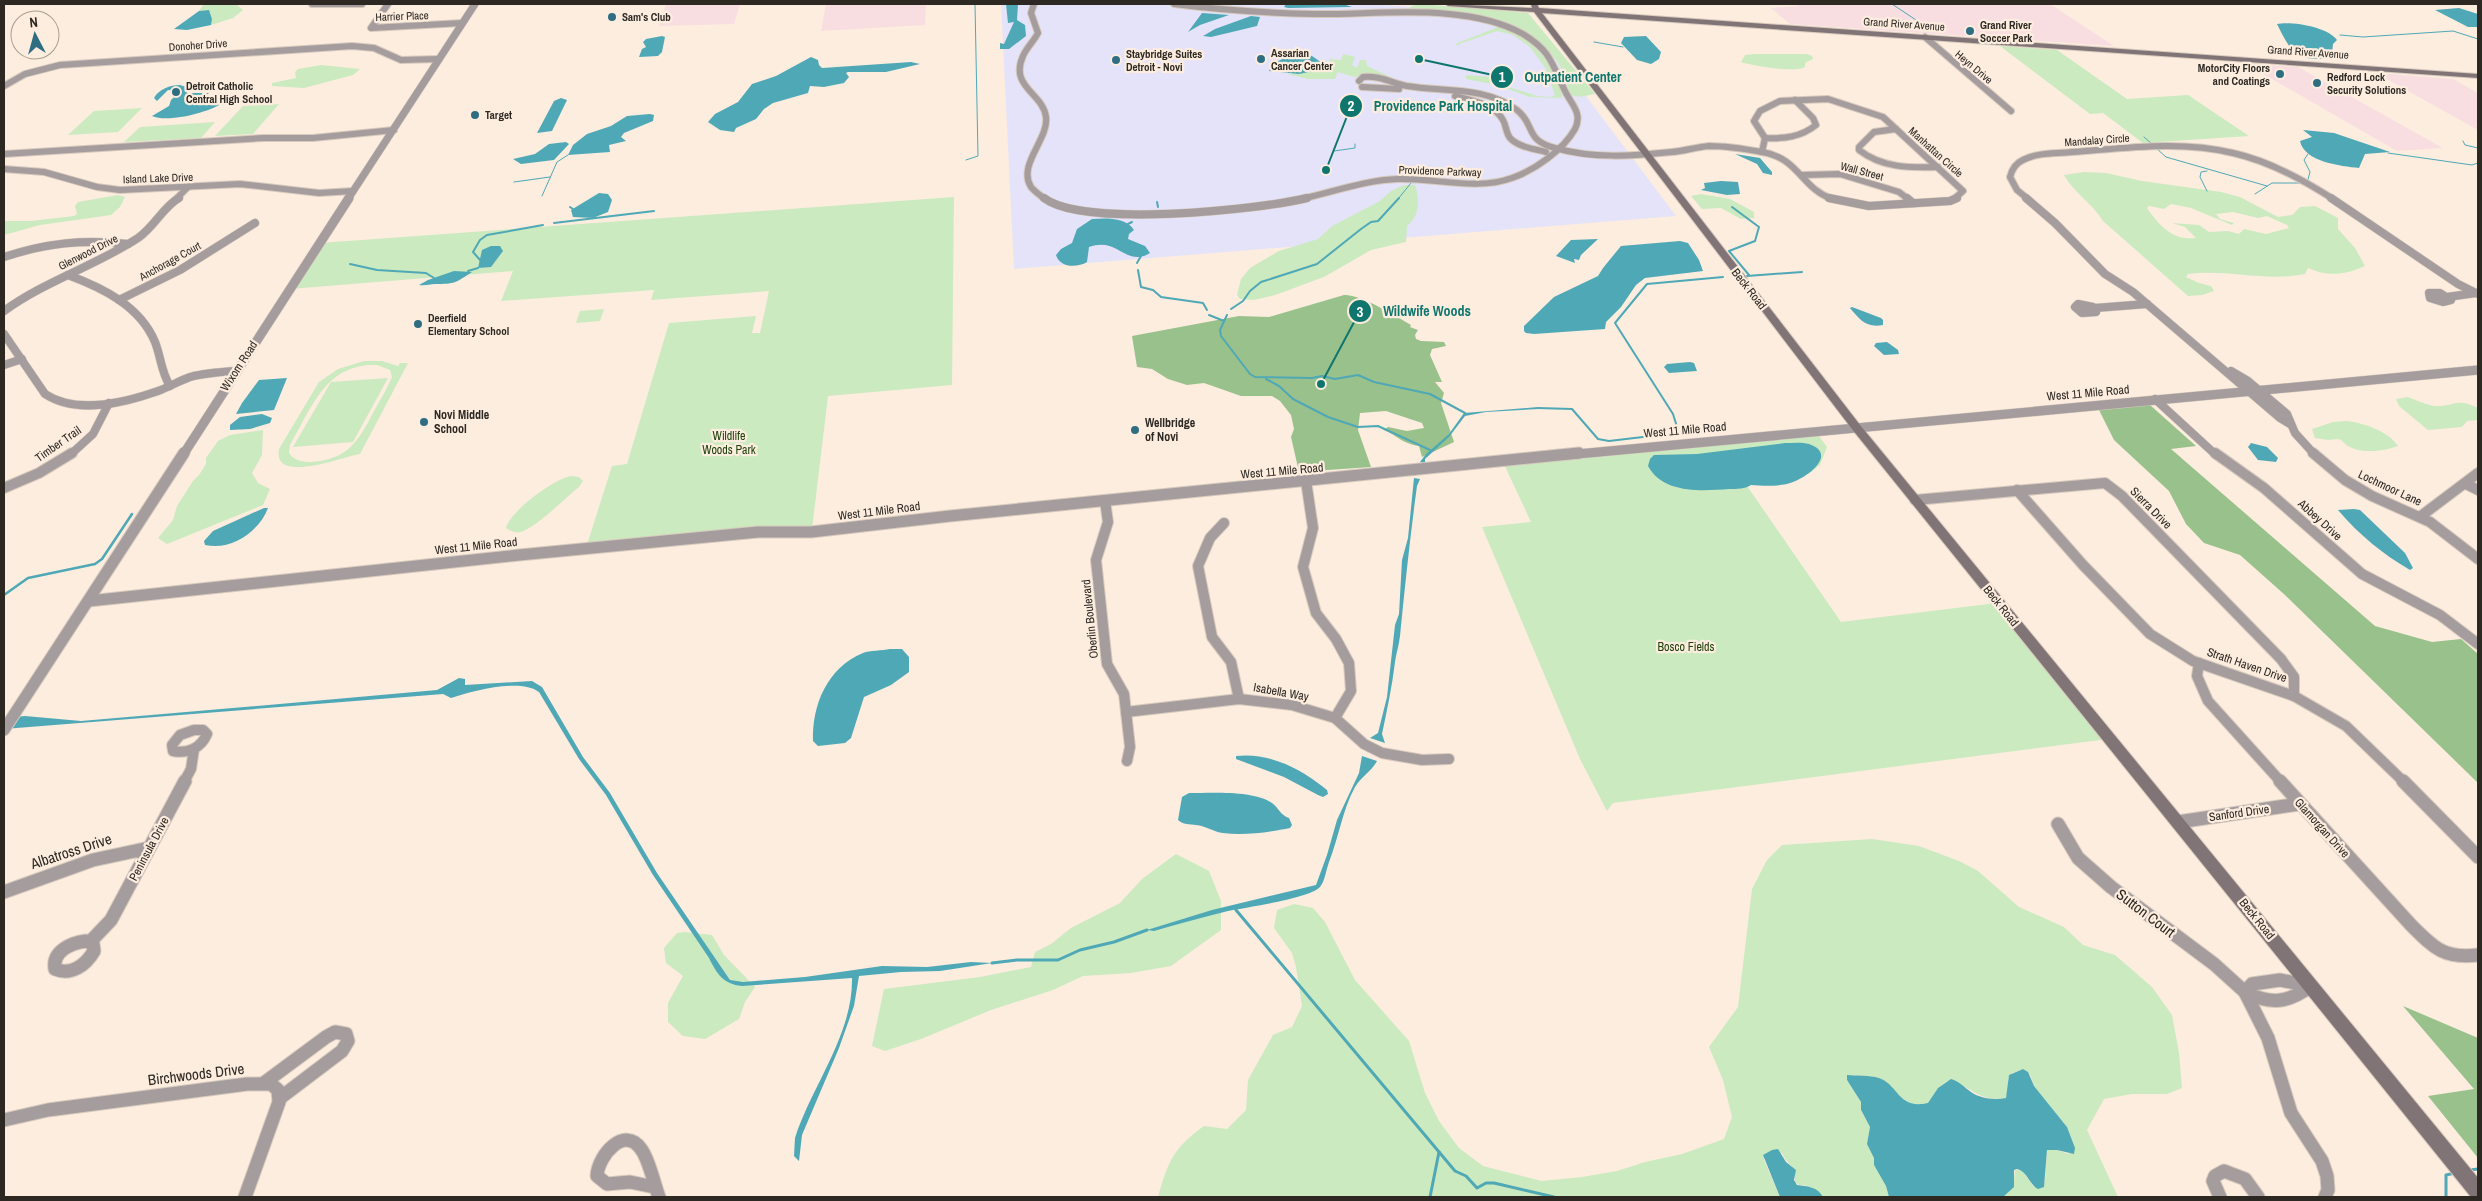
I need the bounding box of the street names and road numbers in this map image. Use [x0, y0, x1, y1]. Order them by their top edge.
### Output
street label: Harrier Place [375, 8, 429, 24]
street label: Grand River Avenue [1863, 14, 1945, 34]
street label: Donoher Drive [168, 36, 228, 54]
street label: Grand River Avenue [2267, 42, 2349, 62]
street label: Heyn Drive [1952, 47, 1996, 87]
street label: Manhattan Circle [1906, 124, 1966, 180]
street label: Mandalay Circle [2064, 131, 2130, 149]
street label: Wall Street [1839, 159, 1885, 184]
street label: Providence Parkway [1398, 163, 1482, 179]
street label: Island Lake Drive [123, 170, 193, 186]
street label: Glenwood Drive [56, 231, 120, 273]
street label: Anchorage Court [136, 238, 204, 284]
street label: Beck Road [1728, 265, 1770, 313]
street label: Wixom Road [217, 338, 261, 394]
street label: West 11 Mile Road [2046, 381, 2130, 405]
street label: West 11 Mile Road [1643, 418, 1727, 442]
street label: Timber Trail [32, 422, 84, 466]
street label: West 11 Mile Road [1240, 459, 1324, 483]
street label: Lochmoor Lane [2356, 466, 2424, 510]
street label: Sierra Drive [2127, 484, 2175, 532]
street label: Abbey Drive [2294, 495, 2345, 544]
street label: West 11 Mile Road [837, 498, 921, 524]
street label: West 11 Mile Road [434, 534, 518, 558]
street label: Oberlin Boulevard [1078, 579, 1102, 659]
street label: Beck Road [1980, 582, 2022, 630]
street label: Strath Haven Drive [2205, 644, 2289, 686]
street label: Isabella Way [1252, 679, 1310, 705]
street label: Glamorgan Drive [2291, 795, 2353, 861]
street label: Sanford Drive [2208, 801, 2270, 825]
street label: Peninsula Drive [126, 814, 172, 884]
street label: Albatross Drive [27, 828, 114, 874]
street label: Sutton Court [2112, 884, 2180, 943]
street label: Beck Road [2236, 895, 2278, 943]
street label: Birchwoods Drive [147, 1058, 246, 1090]

